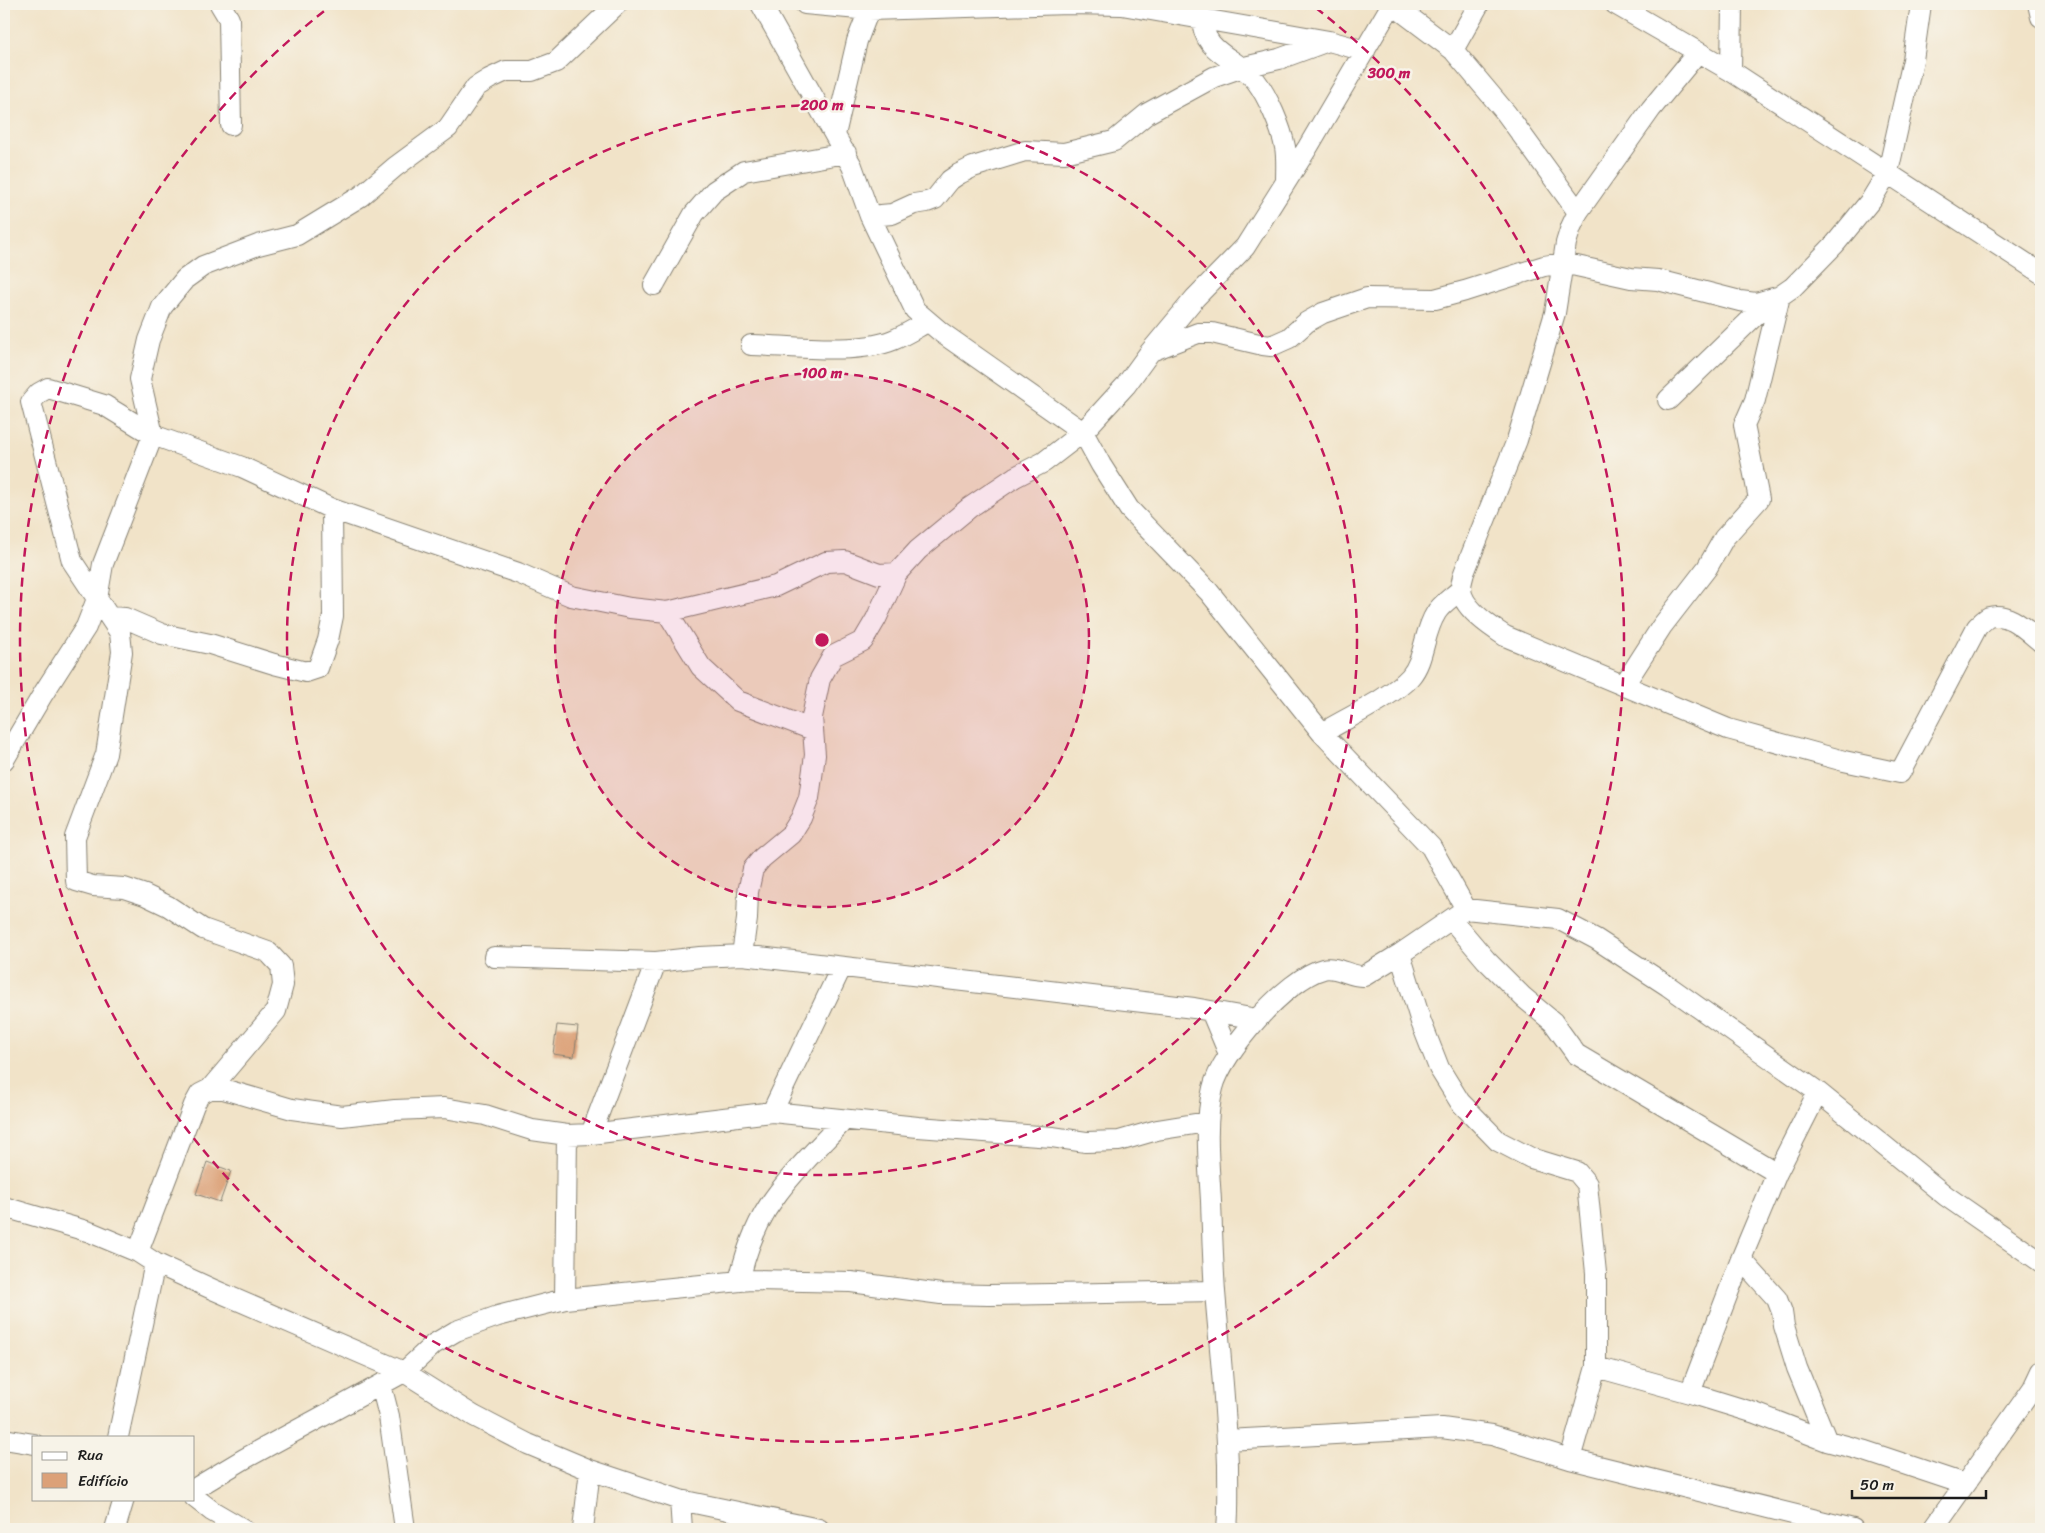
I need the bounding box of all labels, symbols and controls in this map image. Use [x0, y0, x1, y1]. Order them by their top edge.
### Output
text: 300 m [1367, 60, 1411, 86]
text: 200 m [799, 92, 844, 118]
text: 100 m [802, 360, 843, 386]
centre of rings [813, 631, 831, 649]
legend [32, 1436, 195, 1500]
text: Rua [78, 1442, 103, 1468]
text: Edifício [78, 1468, 129, 1494]
scale bar [1852, 1468, 1986, 1500]
text: 50 m [1860, 1472, 1895, 1498]

